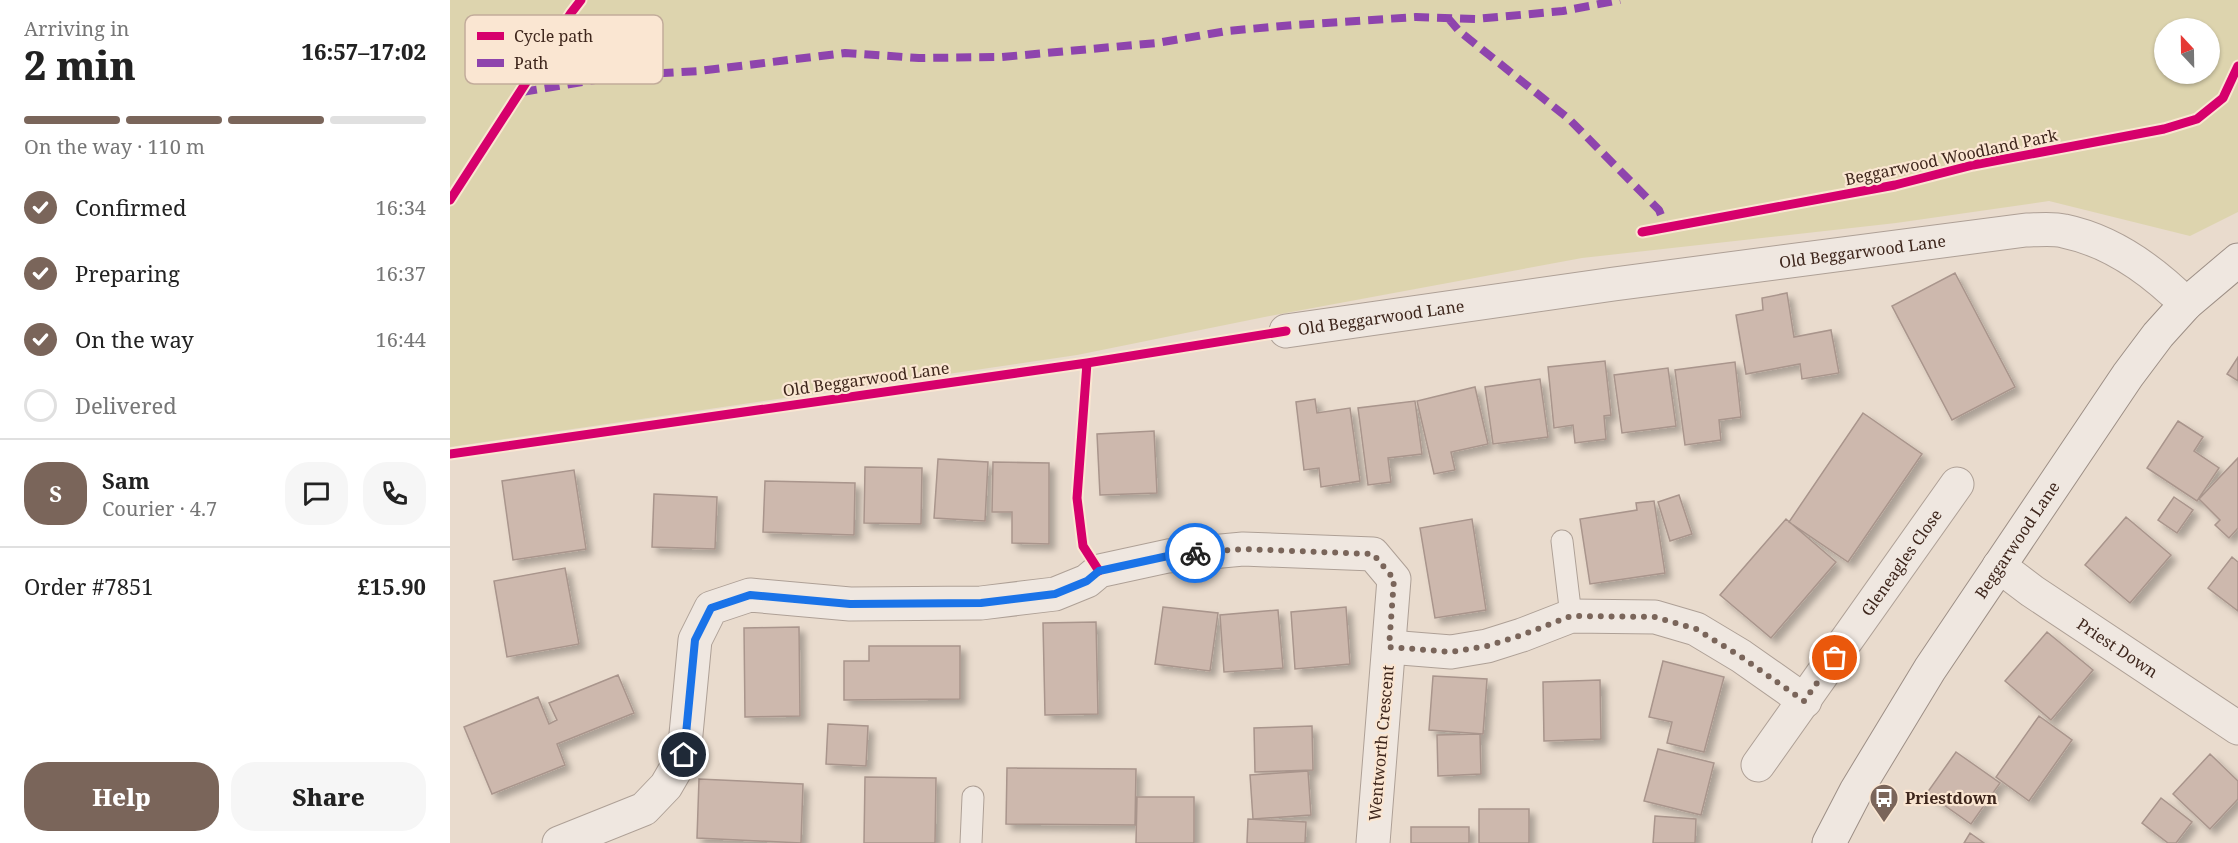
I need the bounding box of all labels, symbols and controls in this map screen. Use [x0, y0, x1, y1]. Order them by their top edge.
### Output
text: Arriving in [24, 15, 129, 42]
legend [465, 15, 663, 84]
north arrow [2154, 18, 2220, 84]
map controls [2154, 18, 2220, 84]
text: Cycle path [514, 25, 593, 47]
text: 16:57–17:02 [302, 36, 426, 66]
text: 2 min [24, 38, 136, 91]
text: Path [514, 52, 548, 74]
street label: Beggarwood Woodland Park [1843, 124, 2060, 190]
text: On the way · 110 m [24, 133, 205, 160]
icon: check [24, 191, 57, 224]
text: Confirmed [75, 192, 186, 222]
text: 16:34 [376, 194, 426, 221]
street label: Old Beggarwood Lane [1778, 230, 1947, 273]
icon: check [24, 257, 57, 290]
text: Preparing [75, 258, 180, 288]
text: 16:37 [376, 260, 426, 287]
street label: Old Beggarwood Lane [1296, 295, 1466, 340]
icon: check [24, 323, 57, 356]
text: On the way [75, 324, 194, 354]
text: 16:44 [376, 326, 426, 353]
street label: Old Beggarwood Lane [781, 356, 951, 402]
text: Delivered [75, 390, 177, 420]
button: chat [285, 462, 348, 525]
button: phone [363, 462, 426, 525]
text: Sam [102, 465, 150, 495]
street label: Beggarwood Lane [1970, 477, 2064, 603]
text: S [49, 478, 62, 508]
text: Courier · 4.7 [102, 495, 217, 522]
street label: Gleneagles Close [1856, 505, 1947, 620]
courier [1165, 523, 1225, 583]
icon: bike [1179, 537, 1212, 570]
text: Order #7851 [24, 571, 154, 601]
text: £15.90 [358, 571, 426, 601]
street label: Priest Down [2073, 613, 2162, 683]
pin [1809, 632, 1860, 683]
icon: bag [1818, 641, 1851, 674]
street label: Wentworth Crescent [1363, 664, 1399, 822]
pin [658, 729, 709, 780]
icon: home [667, 738, 700, 771]
button: Help [24, 762, 219, 831]
button: Share [231, 762, 426, 831]
bus stop icon: Priestdown [1868, 782, 1900, 824]
place label: Priestdown [1905, 787, 1997, 809]

